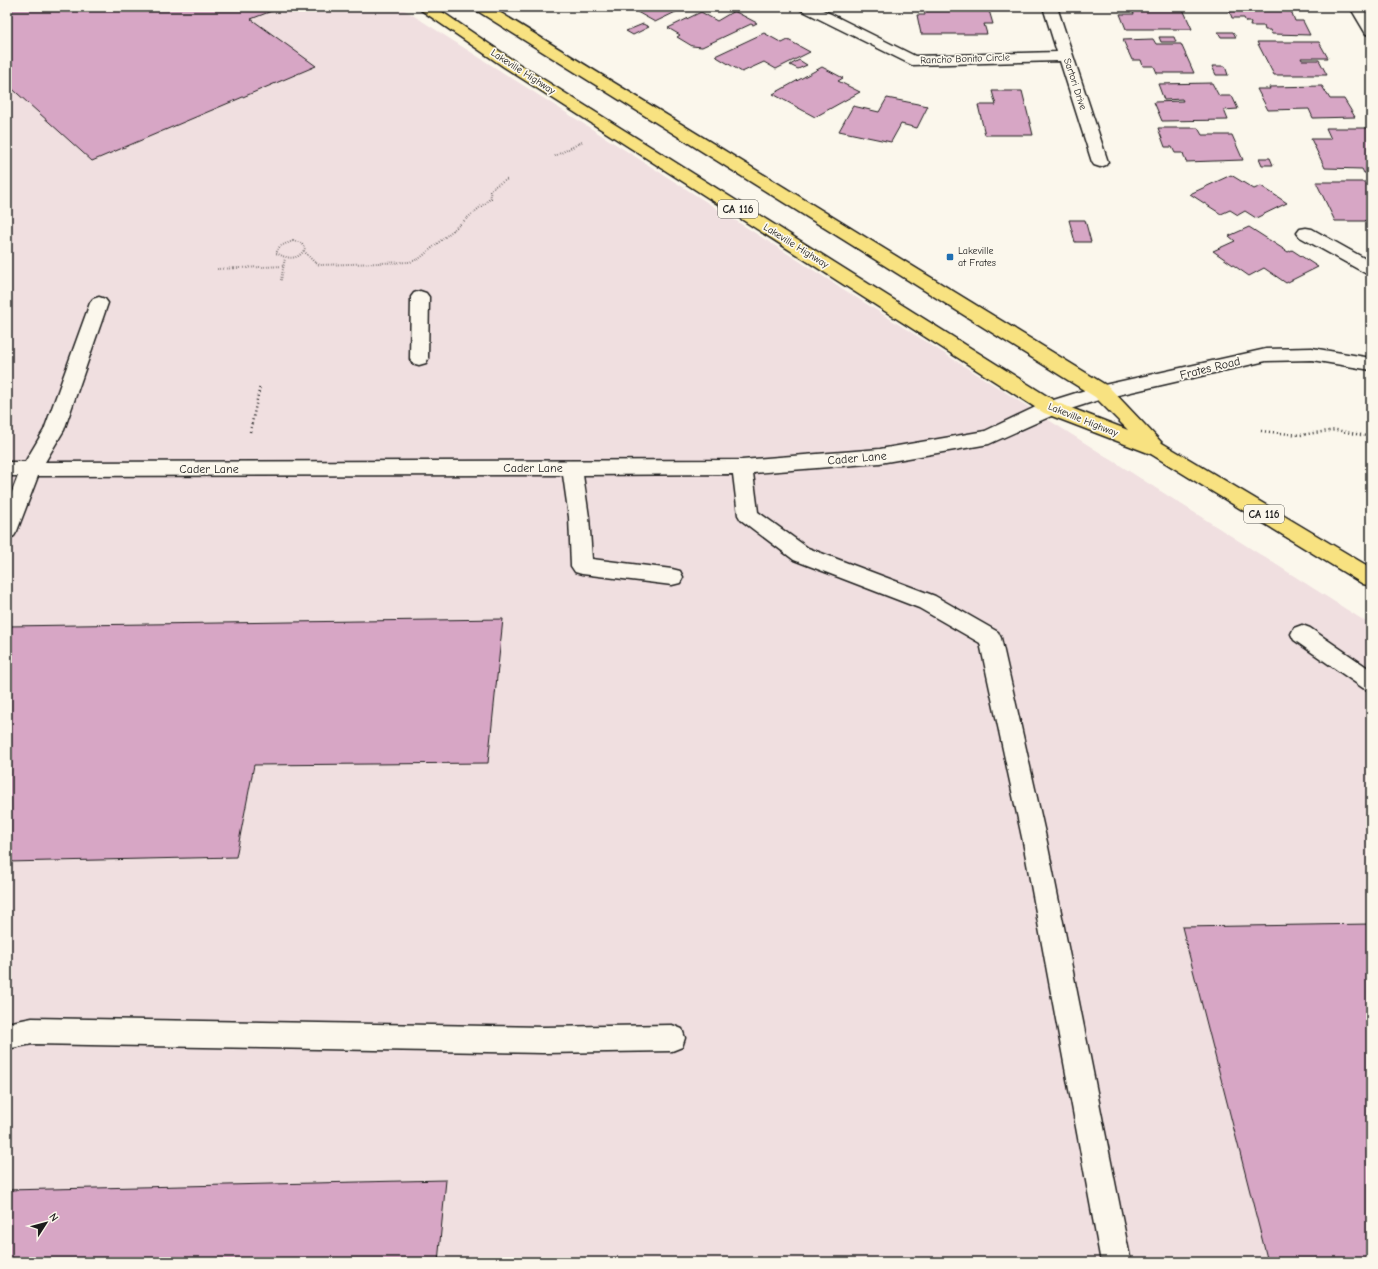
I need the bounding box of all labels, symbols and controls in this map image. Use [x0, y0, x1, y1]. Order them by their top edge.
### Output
street label: Lakeville Highway [489, 47, 558, 98]
street label: Rancho Bonito Circle [920, 51, 1010, 67]
street label: Sartori Drive [1061, 57, 1089, 111]
road number: CA 116 [718, 200, 758, 218]
street label: Lakeville Highway [761, 221, 831, 271]
place label: Lakeville at Frates [958, 245, 996, 269]
marker: Lakeville at Frates [945, 252, 955, 262]
street label: Frates Road [1178, 354, 1242, 382]
street label: Lakeville Highway [1046, 401, 1120, 440]
street label: Cader Lane [827, 448, 887, 468]
street label: Cader Lane [503, 461, 563, 475]
street label: Cader Lane [179, 462, 239, 476]
road number: CA 116 [1244, 505, 1284, 523]
north arrow [26, 1203, 66, 1243]
text: N [46, 1211, 61, 1224]

